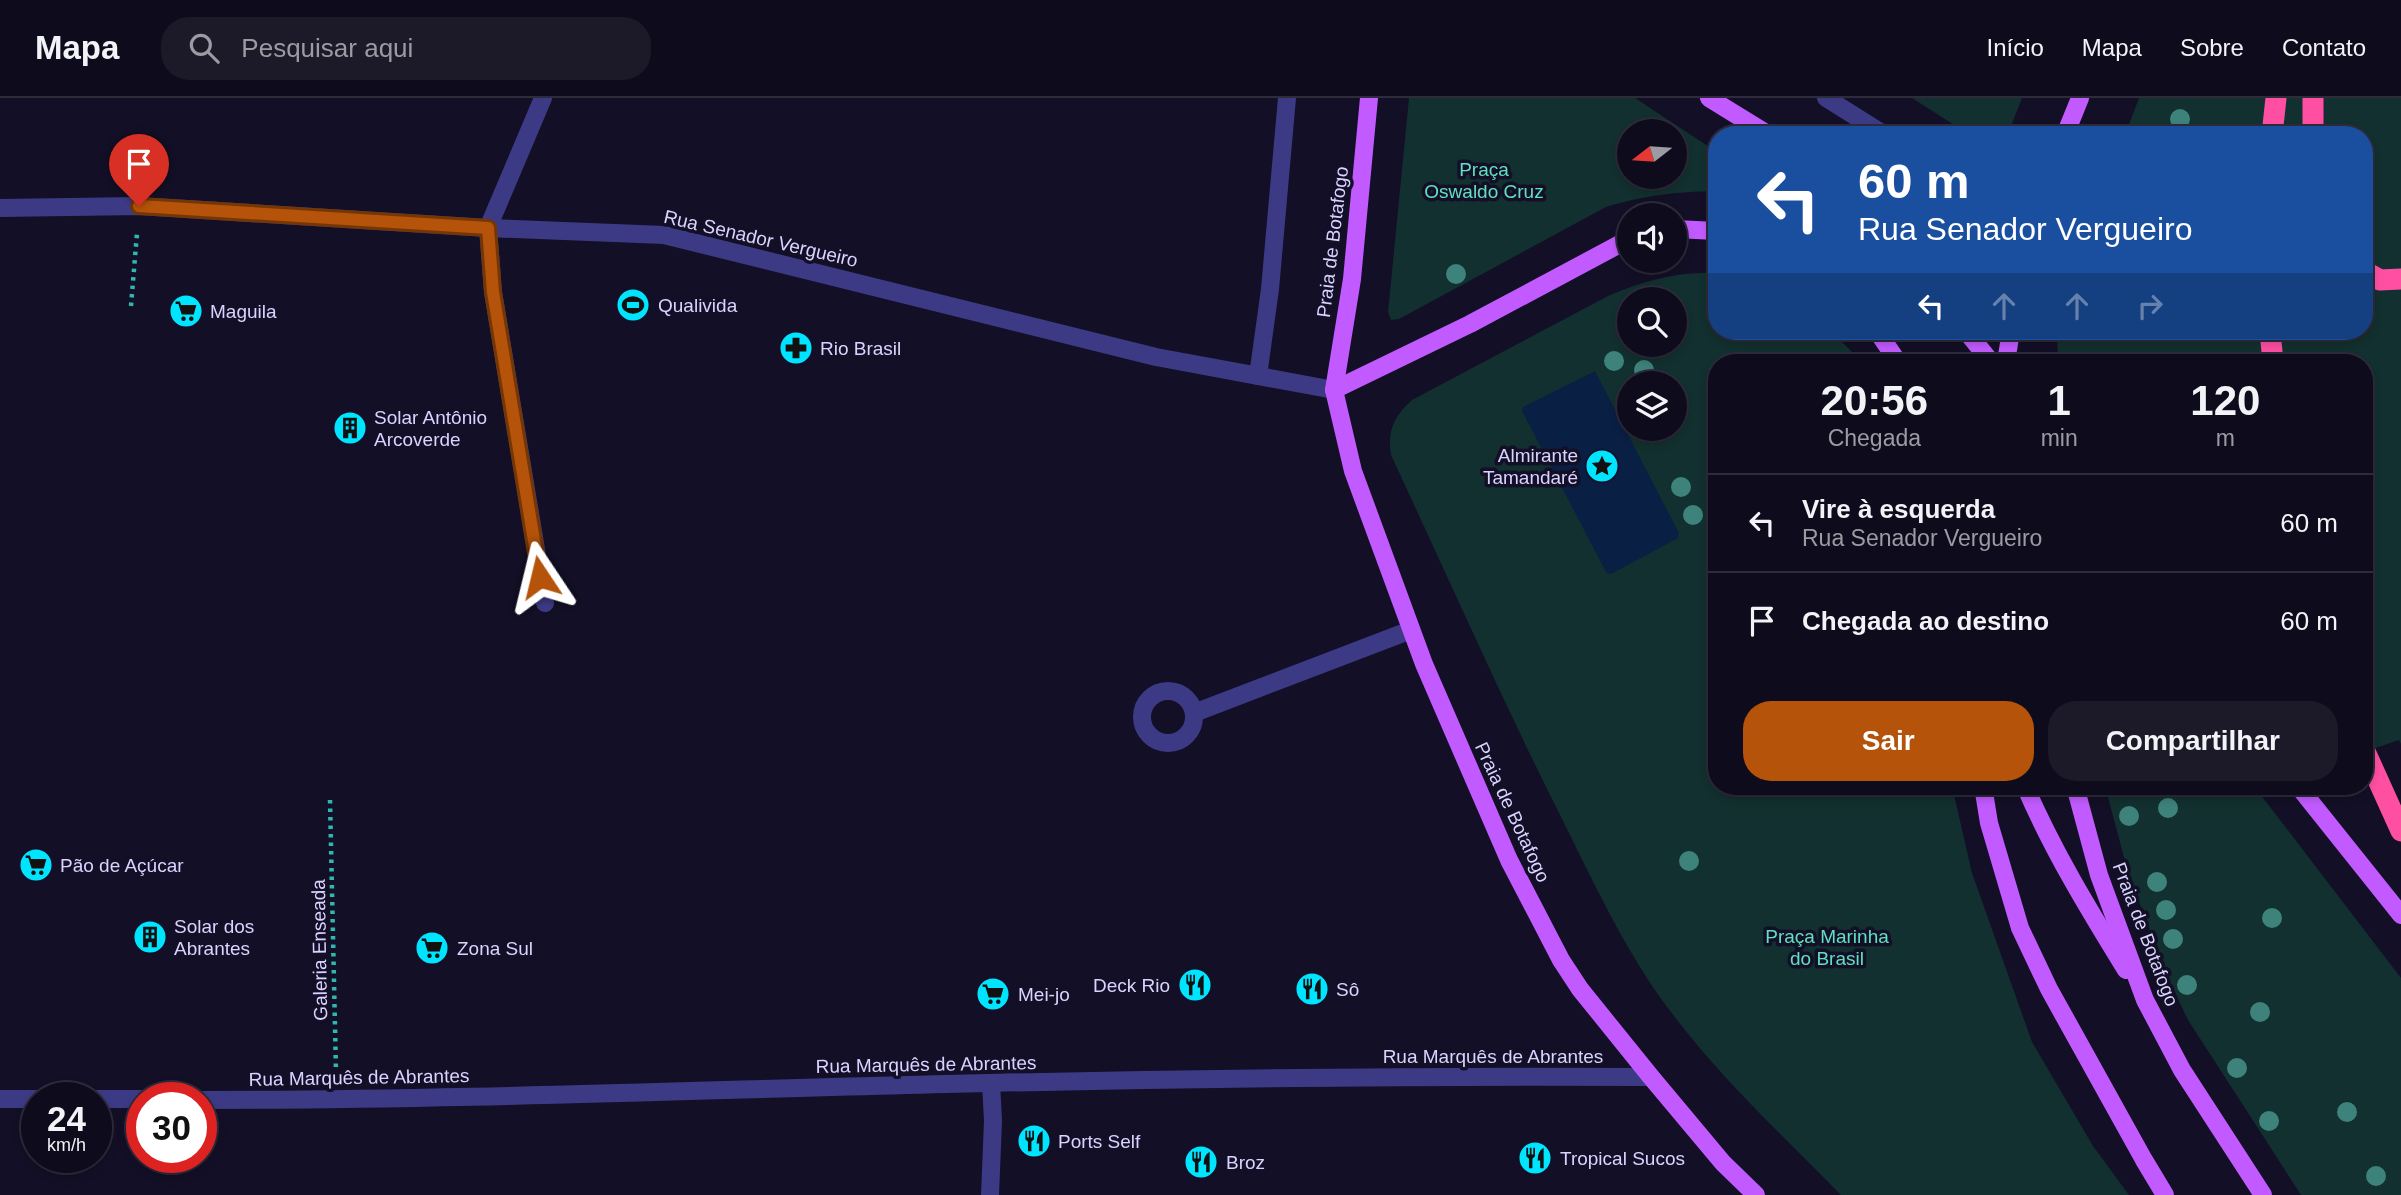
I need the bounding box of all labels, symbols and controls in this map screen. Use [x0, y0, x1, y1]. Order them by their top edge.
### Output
search box [161, 17, 651, 80]
text: Mapa [35, 29, 119, 66]
icon: search [185, 29, 223, 67]
text: Pesquisar aqui [241, 33, 413, 63]
text: Início [1986, 34, 2044, 61]
text: Mapa [2082, 34, 2142, 61]
text: Sobre [2180, 34, 2244, 61]
text: Contato [2282, 34, 2366, 61]
north arrow [1617, 119, 1687, 189]
map controls [1617, 119, 1687, 441]
pin [109, 134, 169, 206]
icon: arrive [120, 145, 158, 183]
icon: left [1743, 154, 1834, 245]
text: 60 m [1858, 154, 1970, 208]
park label: Praça Oswaldo Cruz [1424, 159, 1544, 202]
street label: Praia de Botafogo [1313, 165, 1352, 319]
button: sound [1617, 203, 1687, 273]
street label: Rua Senador Vergueiro [662, 206, 860, 271]
text: Rua Senador Vergueiro [1858, 211, 2192, 247]
sports icon: Qualivida [614, 286, 652, 324]
button: search [1617, 287, 1687, 357]
icon: left [1912, 287, 1950, 325]
icon: ahead [1985, 287, 2023, 325]
icon: ahead [2058, 287, 2096, 325]
icon: right [2131, 287, 2169, 325]
supermarket icon: Maguila [167, 292, 205, 330]
place label: Qualivida [658, 295, 738, 316]
place label: Maguila [210, 301, 277, 322]
pharmacy icon: Rio Brasil [777, 329, 815, 367]
place label: Rio Brasil [820, 338, 901, 359]
button: layers [1617, 371, 1687, 441]
text: 20:56 [1821, 377, 1928, 424]
text: 1 [2047, 377, 2071, 424]
text: 120 [2190, 377, 2260, 424]
place label: Solar Antônio Arcoverde [374, 407, 487, 450]
building icon: Solar Antônio Arcoverde [331, 409, 369, 447]
text: Chegada [1828, 425, 1921, 451]
text: min [2041, 425, 2078, 451]
text: m [2216, 425, 2235, 451]
place label: Almirante Tamandaré [1483, 445, 1578, 488]
place icon: Almirante Tamandaré [1583, 447, 1621, 485]
text: Vire à esquerda [1802, 494, 1995, 524]
icon: left [1743, 504, 1781, 542]
text: 60 m [2280, 508, 2338, 538]
text: Rua Senador Vergueiro [1802, 525, 2042, 551]
position arrow [503, 540, 577, 614]
icon: arrive [1743, 602, 1781, 640]
text: Chegada ao destino [1802, 606, 2049, 636]
text: 60 m [2280, 606, 2338, 636]
button: Sair [1743, 701, 2034, 781]
button: Compartilhar [2048, 701, 2338, 781]
street label: Praia de Botafogo [1471, 739, 1554, 886]
supermarket icon: Pão de Açúcar [17, 846, 55, 884]
place label: Pão de Açúcar [60, 855, 184, 876]
street label: Praia de Botafogo [2108, 859, 2183, 1009]
street label: Galeria Enseada [308, 879, 331, 1021]
place label: Solar dos Abrantes [174, 916, 254, 959]
building icon: Solar dos Abrantes [131, 918, 169, 956]
park label: Praça Marinha do Brasil [1765, 926, 1889, 969]
supermarket icon: Zona Sul [413, 929, 451, 967]
place label: Zona Sul [457, 938, 533, 959]
restaurant icon: Deck Rio [1176, 966, 1214, 1004]
restaurant icon: Sô [1293, 970, 1331, 1008]
supermarket icon: Mei-jo [974, 975, 1012, 1013]
place label: Deck Rio [1093, 975, 1170, 996]
place label: Sô [1336, 979, 1359, 1000]
place label: Mei-jo [1018, 984, 1070, 1005]
street label: Rua Marquês de Abrantes [1383, 1046, 1603, 1067]
street label: Rua Marquês de Abrantes [815, 1052, 1037, 1077]
street label: Rua Marquês de Abrantes [248, 1065, 470, 1090]
speed limit sign: 30 [126, 1082, 217, 1173]
text: 24 [47, 1099, 86, 1138]
restaurant icon: Ports Self [1015, 1122, 1053, 1160]
place label: Ports Self [1058, 1131, 1141, 1152]
text: km/h [47, 1135, 86, 1155]
restaurant icon: Tropical Sucos [1516, 1139, 1554, 1177]
restaurant icon: Broz [1182, 1143, 1220, 1181]
place label: Tropical Sucos [1560, 1148, 1685, 1169]
place label: Broz [1226, 1152, 1265, 1173]

